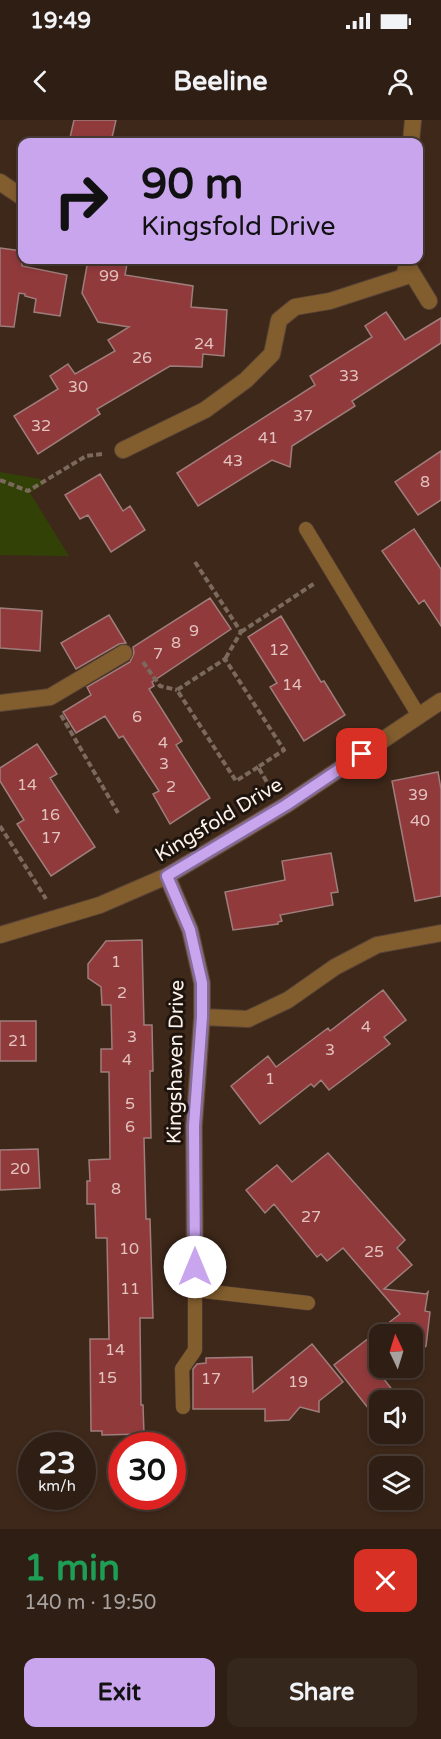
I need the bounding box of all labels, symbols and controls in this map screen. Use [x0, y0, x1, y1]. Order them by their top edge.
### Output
text: 19:49 [30, 8, 91, 34]
icon: back [24, 65, 57, 98]
text: Beeline [173, 65, 268, 98]
icon: person [384, 65, 417, 98]
text: 90 m [141, 159, 243, 210]
icon: right [42, 162, 120, 240]
text: Kingsfold Drive [141, 210, 335, 243]
house number: 99 [99, 266, 119, 286]
house number: 24 [194, 334, 214, 354]
house number: 26 [132, 348, 152, 368]
house number: 33 [339, 366, 359, 386]
house number: 30 [68, 377, 88, 397]
house number: 37 [293, 406, 313, 426]
house number: 32 [31, 416, 51, 436]
house number: 41 [258, 428, 278, 448]
house number: 43 [223, 451, 243, 471]
house number: 8 [420, 472, 430, 492]
house number: 9 [189, 621, 199, 641]
house number: 8 [171, 633, 181, 653]
house number: 12 [269, 640, 289, 660]
house number: 7 [153, 644, 163, 664]
house number: 14 [282, 675, 302, 695]
house number: 6 [132, 707, 142, 727]
pin [336, 728, 387, 779]
house number: 4 [158, 733, 168, 753]
icon: arrive [345, 737, 378, 770]
house number: 3 [159, 754, 169, 774]
street label: Kingsfold Drive [151, 773, 287, 867]
house number: 14 [17, 775, 37, 795]
house number: 2 [166, 777, 176, 797]
house number: 39 [408, 785, 428, 805]
house number: 16 [40, 805, 60, 825]
house number: 40 [410, 811, 430, 831]
house number: 17 [41, 828, 61, 848]
house number: 1 [111, 952, 121, 972]
street label: Kingshaven Drive [163, 980, 189, 1144]
house number: 2 [117, 983, 127, 1003]
house number: 4 [361, 1017, 371, 1037]
house number: 3 [127, 1027, 137, 1047]
house number: 21 [8, 1031, 28, 1051]
house number: 3 [325, 1040, 335, 1060]
house number: 4 [122, 1050, 132, 1070]
house number: 1 [265, 1069, 275, 1089]
house number: 5 [125, 1094, 135, 1114]
house number: 6 [125, 1117, 135, 1137]
house number: 20 [10, 1159, 30, 1179]
house number: 8 [111, 1179, 121, 1199]
house number: 27 [301, 1207, 321, 1227]
position arrow [163, 1235, 227, 1299]
house number: 10 [119, 1239, 139, 1259]
house number: 25 [364, 1242, 384, 1262]
house number: 11 [120, 1279, 140, 1299]
north arrow [369, 1324, 423, 1378]
map controls [369, 1324, 423, 1510]
house number: 14 [105, 1340, 125, 1360]
house number: 15 [97, 1368, 117, 1388]
house number: 17 [201, 1369, 221, 1389]
house number: 19 [288, 1372, 308, 1392]
button: sound [369, 1390, 423, 1444]
speed limit sign: 30 [108, 1432, 186, 1510]
text: 23 [38, 1445, 76, 1482]
button: layers [369, 1456, 423, 1510]
text: km/h [38, 1477, 76, 1495]
text: 1 min [24, 1547, 120, 1590]
button: close [354, 1549, 417, 1612]
text: 140 m · 19:50 [24, 1591, 156, 1615]
button: Exit [24, 1658, 215, 1727]
button: Share [227, 1658, 417, 1727]

